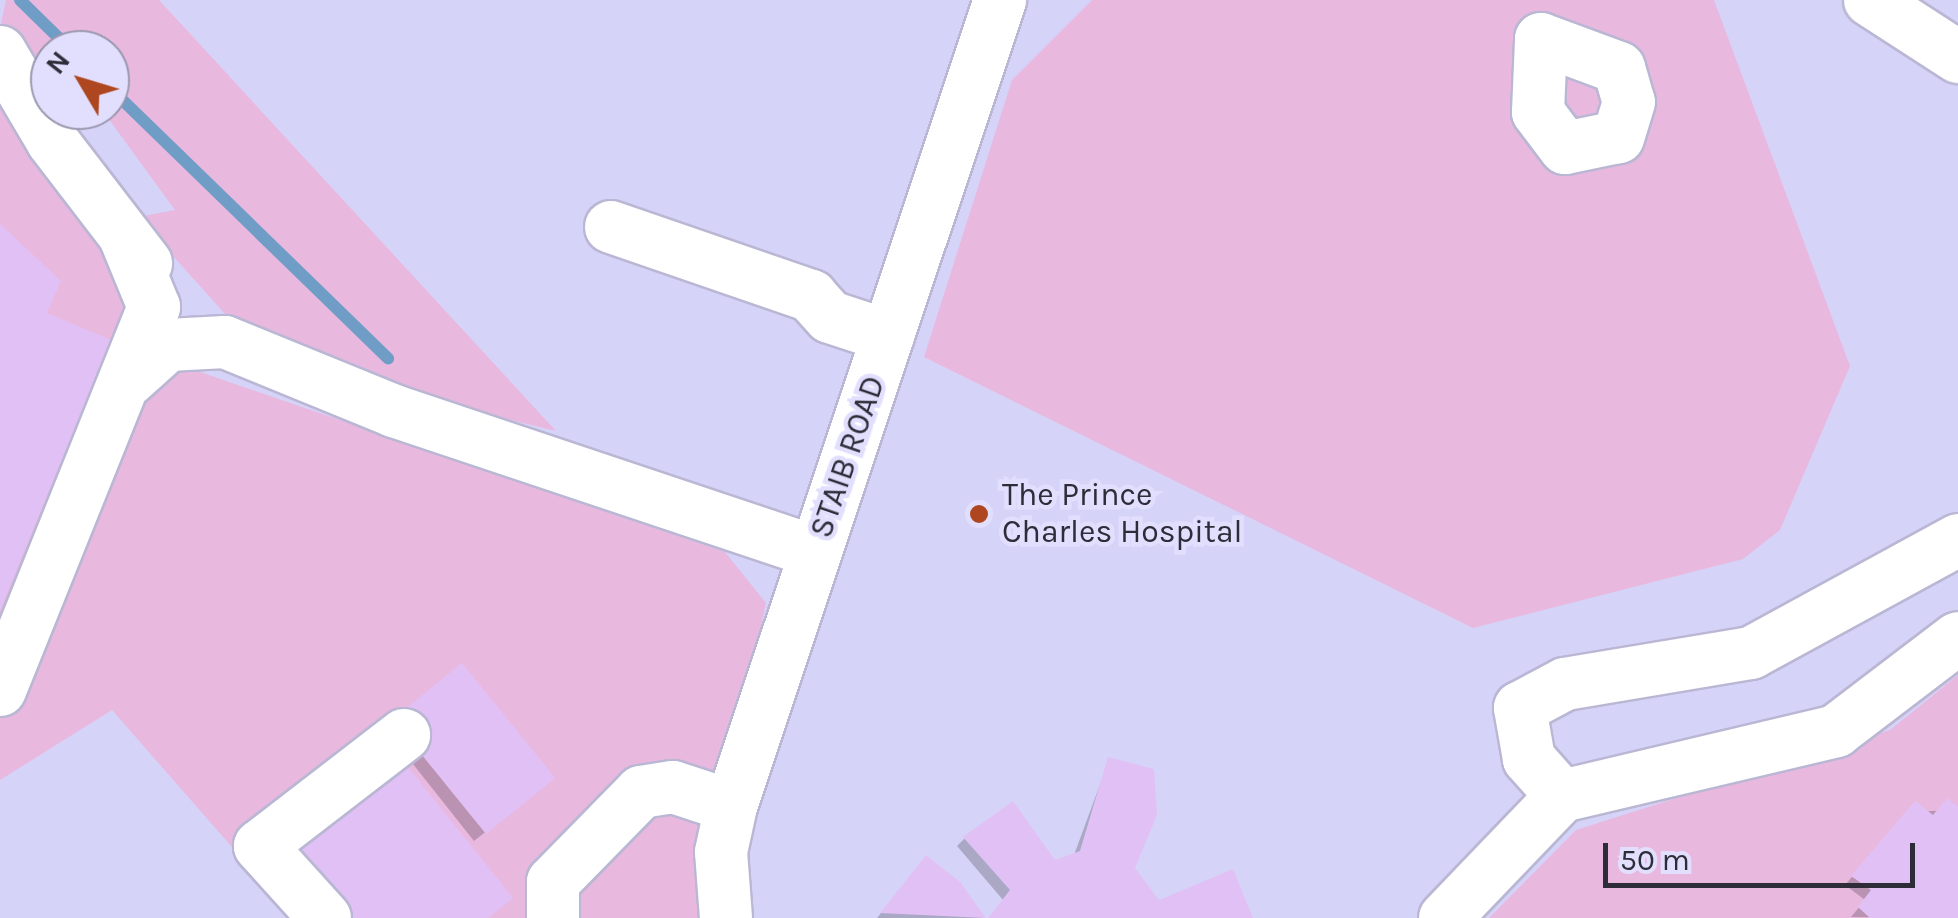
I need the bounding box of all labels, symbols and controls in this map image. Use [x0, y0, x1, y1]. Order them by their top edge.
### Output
north arrow [30, 30, 130, 130]
text: N [38, 44, 77, 81]
street label: STAIB ROAD [802, 371, 894, 543]
place label: The Prince Charles Hospital [1002, 477, 1242, 552]
marker: The Prince Charles Hospital [966, 501, 992, 527]
scale bar [1608, 823, 1920, 885]
text: 50 m [1620, 842, 1690, 878]

